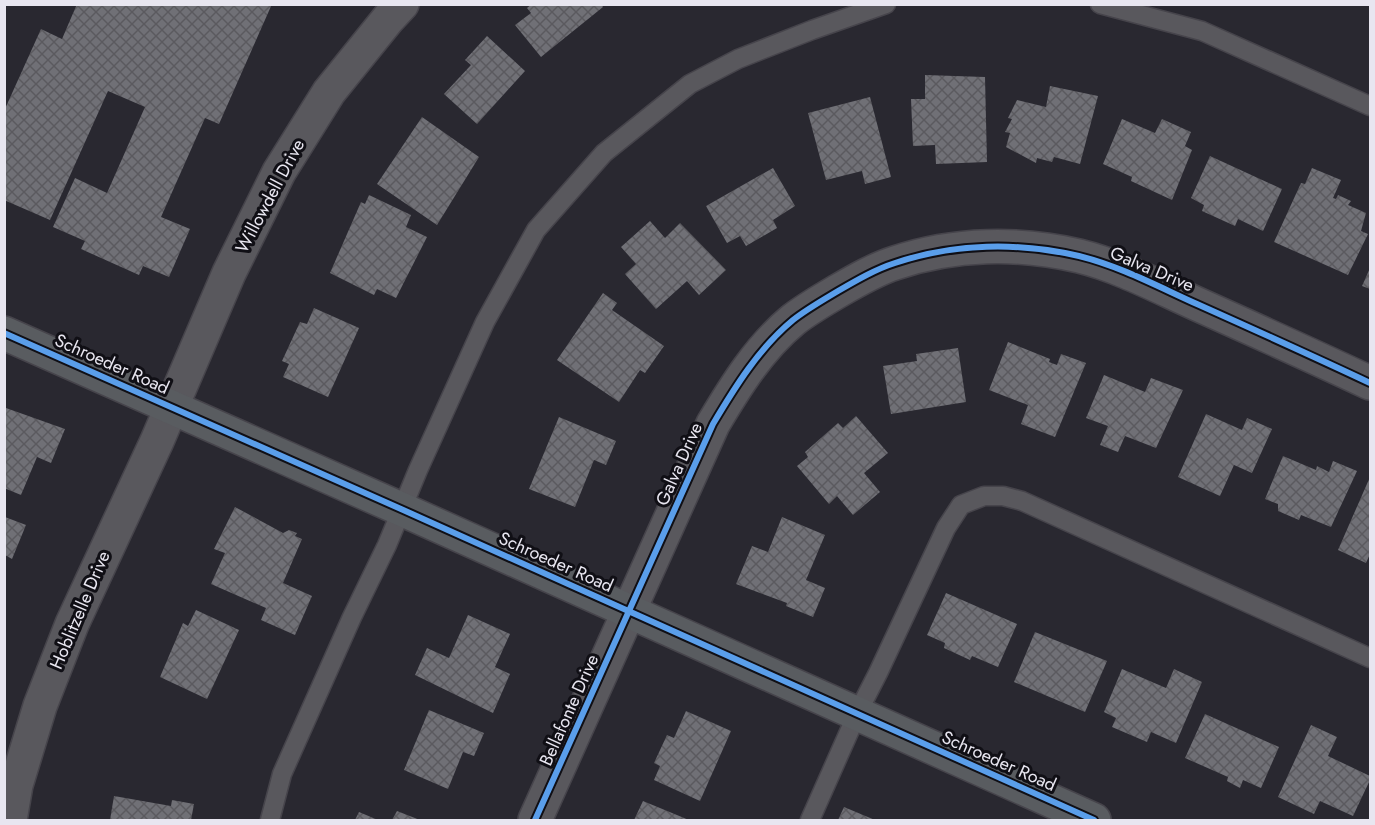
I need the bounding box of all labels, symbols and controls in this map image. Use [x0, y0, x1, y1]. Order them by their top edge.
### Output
street label: Willowdell Drive [229, 134, 311, 258]
street label: Galva Drive [1106, 240, 1198, 298]
street label: Schroeder Road [51, 327, 173, 401]
street label: Galva Drive [649, 418, 709, 510]
street label: Schroeder Road [495, 525, 617, 599]
street label: Hoblitzelle Drive [43, 547, 117, 673]
street label: Bellafonte Drive [533, 650, 605, 770]
street label: Schroeder Road [938, 724, 1060, 798]

